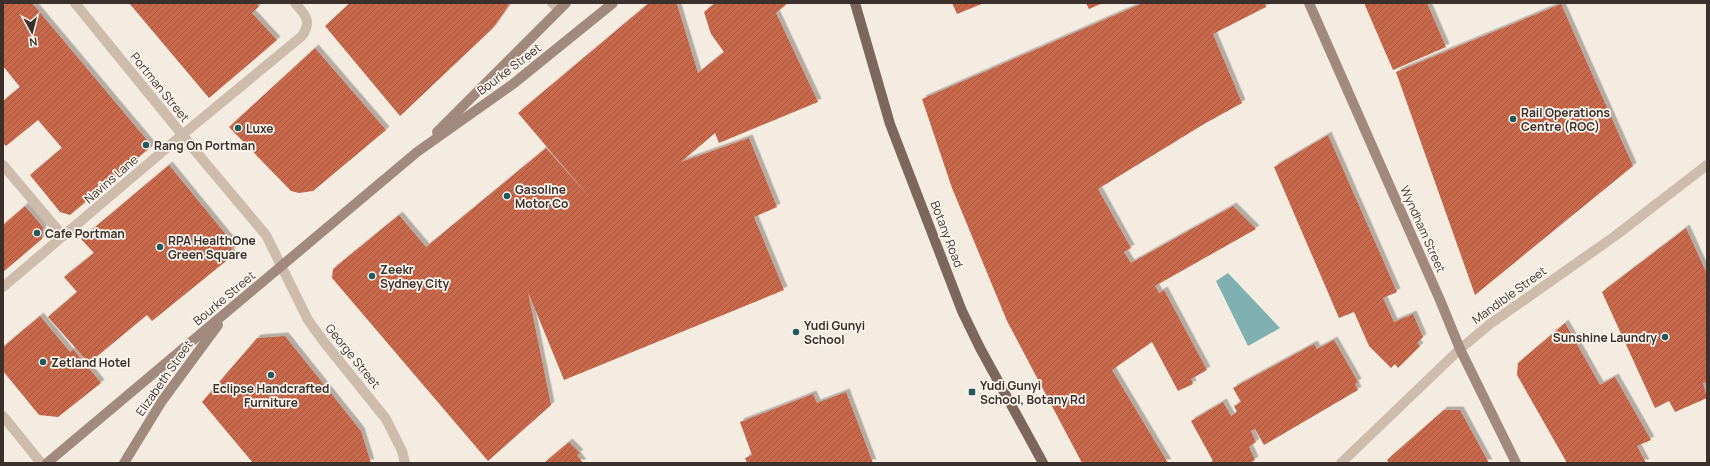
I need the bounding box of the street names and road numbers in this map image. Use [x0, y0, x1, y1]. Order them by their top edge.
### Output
street label: Bourke Street [473, 39, 545, 99]
street label: Portman Street [127, 49, 193, 126]
street label: Navins Lane [80, 151, 142, 207]
street label: Wyndham Street [1396, 183, 1450, 275]
street label: Botany Road [927, 198, 967, 270]
street label: Mandible Street [1468, 262, 1550, 328]
street label: Bourke Street [189, 267, 259, 329]
street label: George Street [322, 320, 384, 392]
street label: Elizabeth Street [132, 337, 197, 419]

